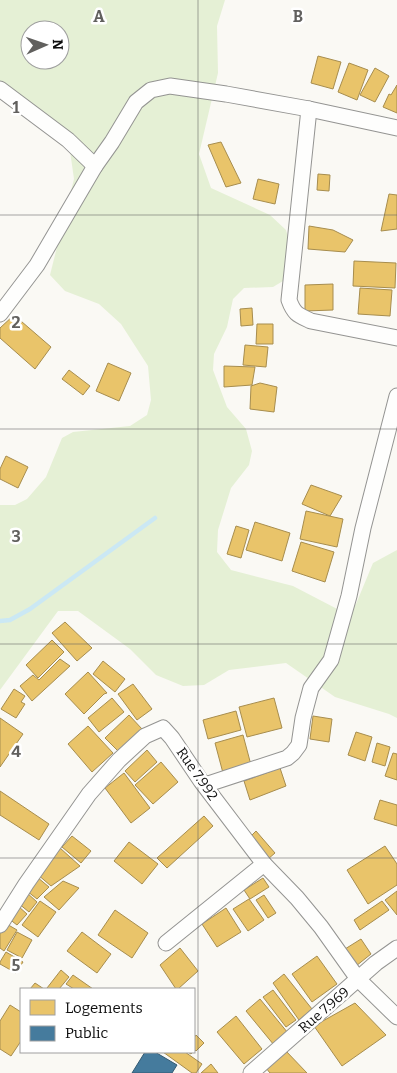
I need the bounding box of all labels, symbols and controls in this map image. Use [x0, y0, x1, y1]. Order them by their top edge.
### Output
text: A [93, 7, 105, 26]
text: B [293, 7, 303, 26]
north arrow [20, 20, 70, 70]
text: N [49, 39, 66, 50]
text: 1 [13, 98, 20, 117]
text: 2 [11, 313, 21, 332]
text: 3 [11, 527, 21, 546]
text: 4 [11, 742, 21, 761]
street label: Rue 7.992 [173, 744, 221, 804]
text: 5 [12, 956, 21, 975]
street label: Rue 7.969 [295, 983, 353, 1037]
legend [20, 988, 195, 1053]
text: Logements [65, 999, 143, 1017]
text: Public [65, 1024, 109, 1042]

